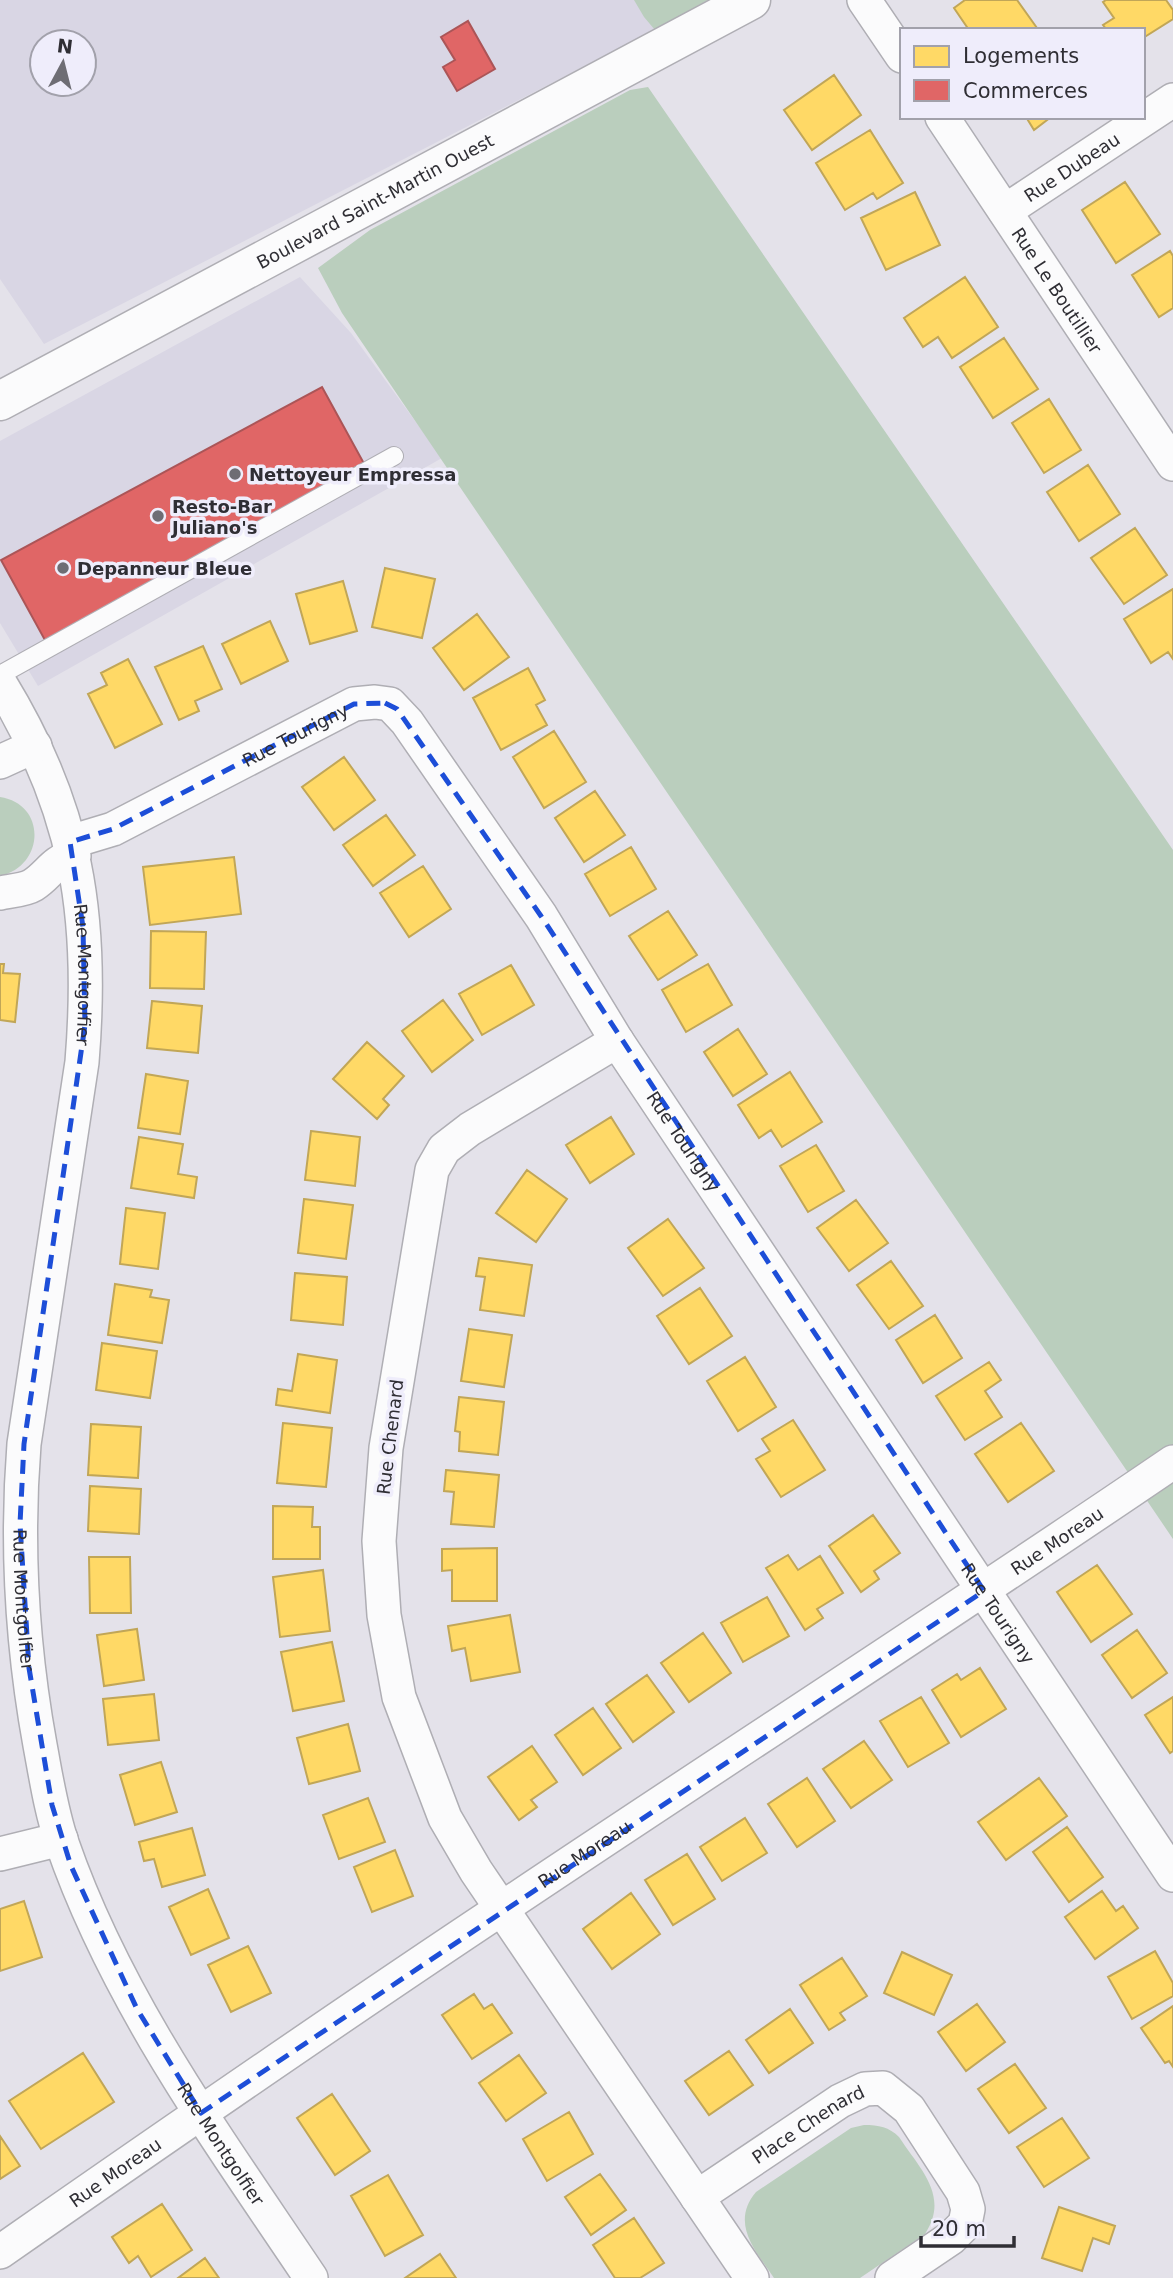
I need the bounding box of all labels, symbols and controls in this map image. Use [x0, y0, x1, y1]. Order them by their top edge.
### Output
north arrow [28, 28, 98, 98]
legend [900, 28, 1145, 119]
text: N [56, 34, 74, 58]
text: Logements [963, 44, 1079, 68]
text: Commerces [963, 79, 1088, 103]
street label: Rue Dubeau [1020, 128, 1124, 206]
street label: Boulevard Saint-Martin Ouest [253, 129, 497, 273]
street label: Rue Le Boutillier [1008, 223, 1107, 358]
place label: Nettoyeur Empressa [249, 464, 456, 485]
marker: Nettoyeur Empressa [227, 466, 243, 482]
place label: Resto-Bar Juliano's [170, 496, 272, 538]
marker: Resto-Bar Juliano's [150, 508, 166, 524]
place label: Depanneur Bleue [77, 558, 252, 579]
marker: Depanneur Bleue [55, 560, 71, 576]
street label: Rue Tourigny [239, 698, 352, 771]
street label: Rue Montgolfier [70, 902, 96, 1047]
street label: Rue Tourigny [643, 1087, 725, 1196]
street label: Rue Chenard [373, 1378, 407, 1496]
street label: Rue Moreau [1006, 1502, 1107, 1579]
street label: Rue Montgolfier [10, 1529, 39, 1673]
street label: Rue Tourigny [957, 1559, 1040, 1668]
street label: Rue Moreau [534, 1815, 634, 1892]
street label: Rue Montgolfier [173, 2079, 270, 2210]
street label: Place Chenard [748, 2080, 868, 2168]
street label: Rue Moreau [65, 2133, 165, 2211]
scale bar [921, 2204, 1014, 2248]
text: 20 m [932, 2217, 986, 2241]

